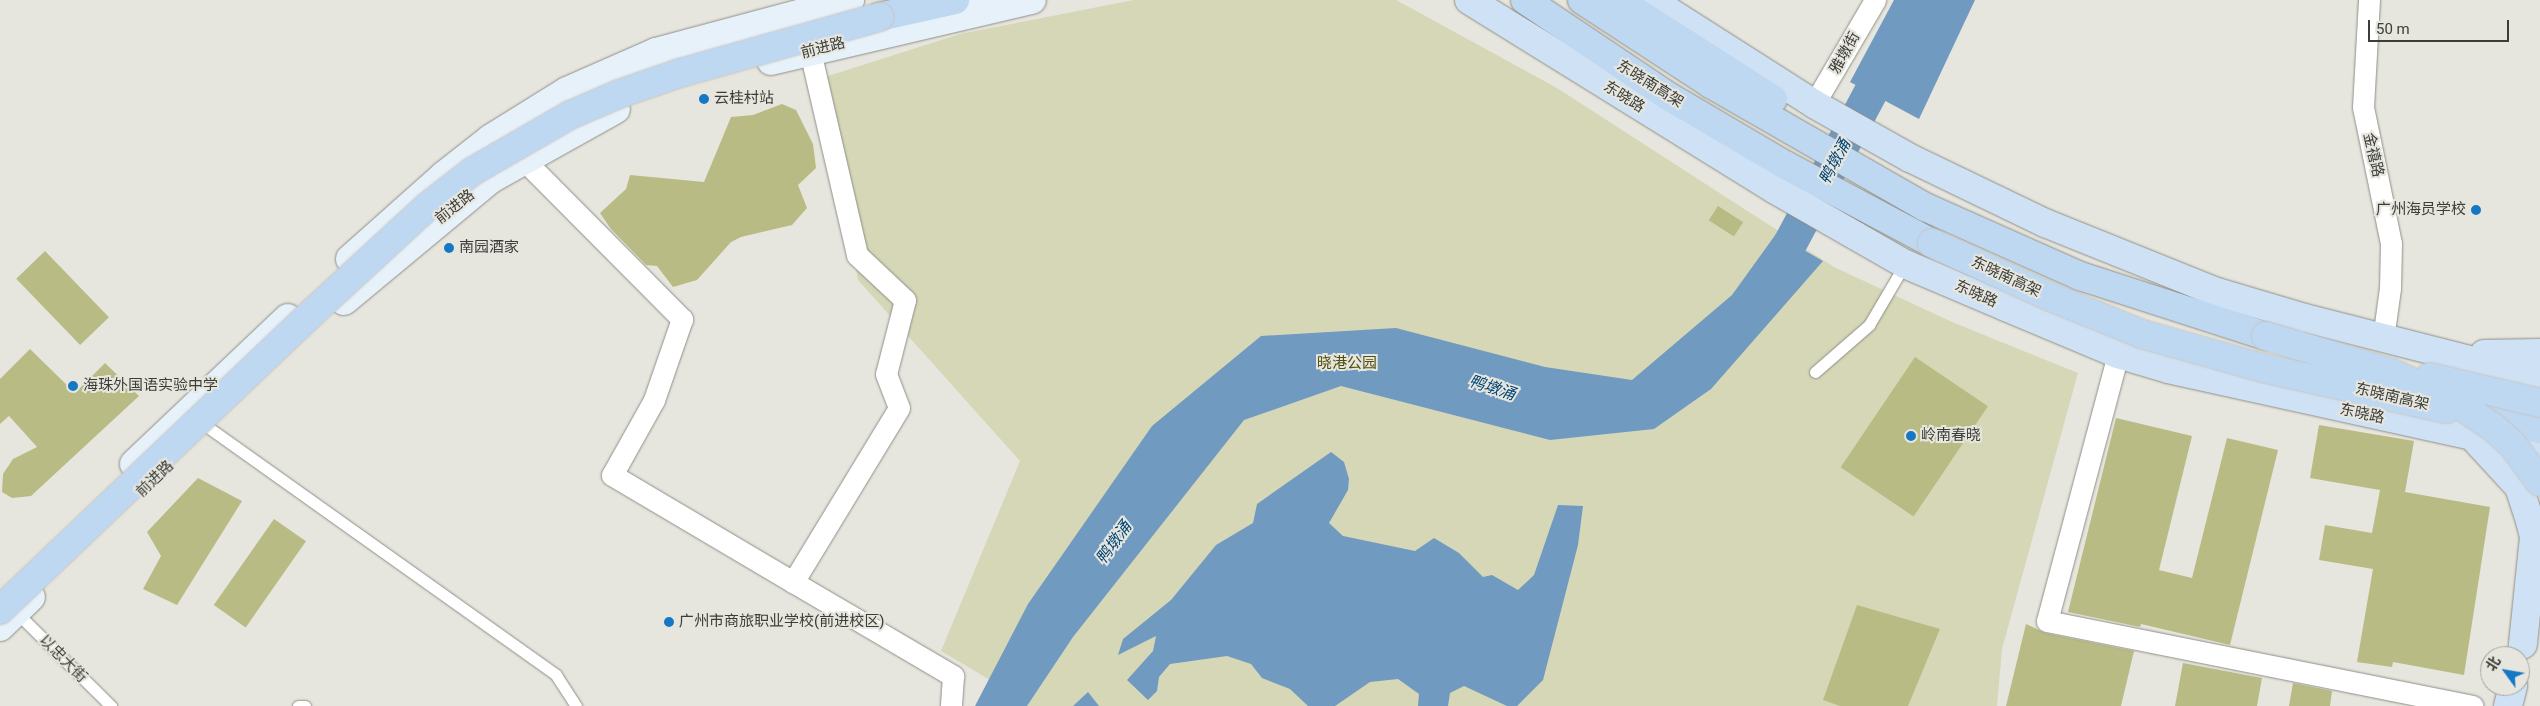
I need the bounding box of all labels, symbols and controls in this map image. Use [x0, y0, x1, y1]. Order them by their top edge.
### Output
scale bar [2370, 10, 2511, 42]
text: 50 m [2376, 20, 2410, 38]
street label: 雅墩街 [1826, 29, 1864, 77]
street label: 前进路 [799, 34, 847, 62]
street label: 东晓南高架 [1613, 56, 1687, 112]
street label: 东晓路 [1600, 77, 1648, 117]
place label: 云桂村站 [714, 90, 774, 108]
marker: 云桂村站 [698, 93, 710, 105]
street label: 金禧路 [2359, 131, 2387, 179]
water label: 鸭墩涌 [1815, 136, 1855, 188]
street label: 前进路 [432, 186, 478, 228]
place label: 广州海员学校 [2376, 201, 2466, 219]
marker: 广州海员学校 [2470, 204, 2482, 216]
place label: 南园酒家 [459, 239, 519, 257]
marker: 南园酒家 [443, 242, 455, 254]
street label: 东晓南高架 [1968, 253, 2044, 301]
street label: 东晓路 [1952, 277, 2000, 311]
park label: 晓港公园 [1317, 355, 1377, 373]
water label: 鸭墩涌 [1466, 371, 1518, 405]
place label: 海珠外国语实验中学 [83, 377, 218, 395]
marker: 海珠外国语实验中学 [67, 380, 79, 392]
street label: 东晓南高架 [2353, 380, 2431, 414]
street label: 东晓路 [2338, 401, 2386, 427]
place label: 岭南春晓 [1921, 427, 1981, 445]
marker: 岭南春晓 [1905, 430, 1917, 442]
street label: 前进路 [133, 457, 177, 501]
water label: 鸭墩涌 [1092, 518, 1136, 568]
place label: 广州市商旅职业学校(前进校区) [679, 613, 884, 631]
marker: 广州市商旅职业学校(前进校区) [663, 616, 675, 628]
street label: 以忠大街 [35, 631, 91, 687]
north arrow [2480, 646, 2530, 696]
text: 北 [2483, 653, 2504, 674]

